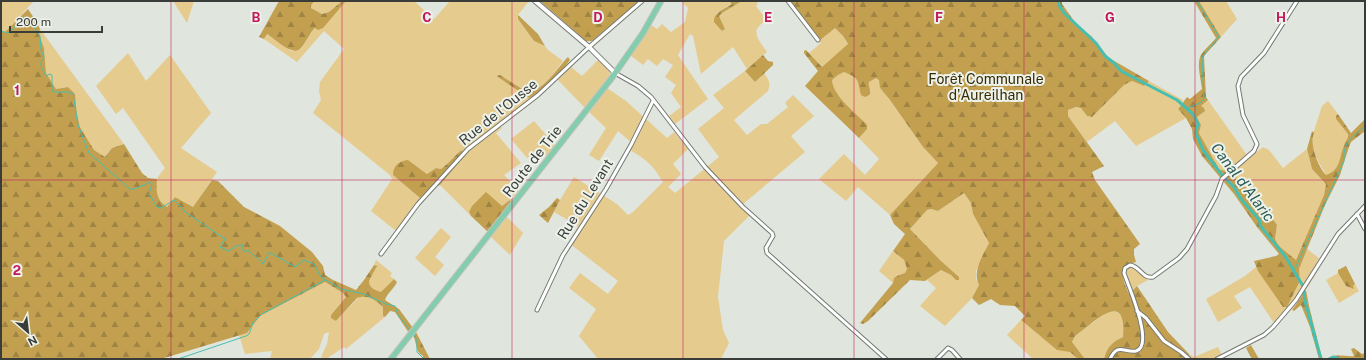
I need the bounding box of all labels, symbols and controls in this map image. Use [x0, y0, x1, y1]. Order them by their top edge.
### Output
scale bar [10, 8, 102, 34]
text: B [252, 10, 261, 25]
text: C [422, 10, 432, 25]
text: D [593, 10, 603, 25]
text: E [764, 10, 772, 25]
text: F [935, 10, 943, 25]
text: G [1105, 10, 1115, 25]
text: H [1276, 10, 1286, 25]
text: 200 m [16, 15, 51, 29]
park label: Forêt Communale d'Aureilhan [928, 71, 1044, 103]
street label: Rue de l'Ousse [456, 76, 540, 148]
text: 1 [14, 83, 20, 98]
street label: Route de Trie [499, 122, 565, 200]
water label: Canal d'Alaric [1208, 139, 1278, 225]
street label: Rue du Levant [554, 156, 616, 242]
text: 2 [13, 263, 21, 278]
north arrow [8, 312, 48, 352]
text: N [26, 334, 39, 348]

